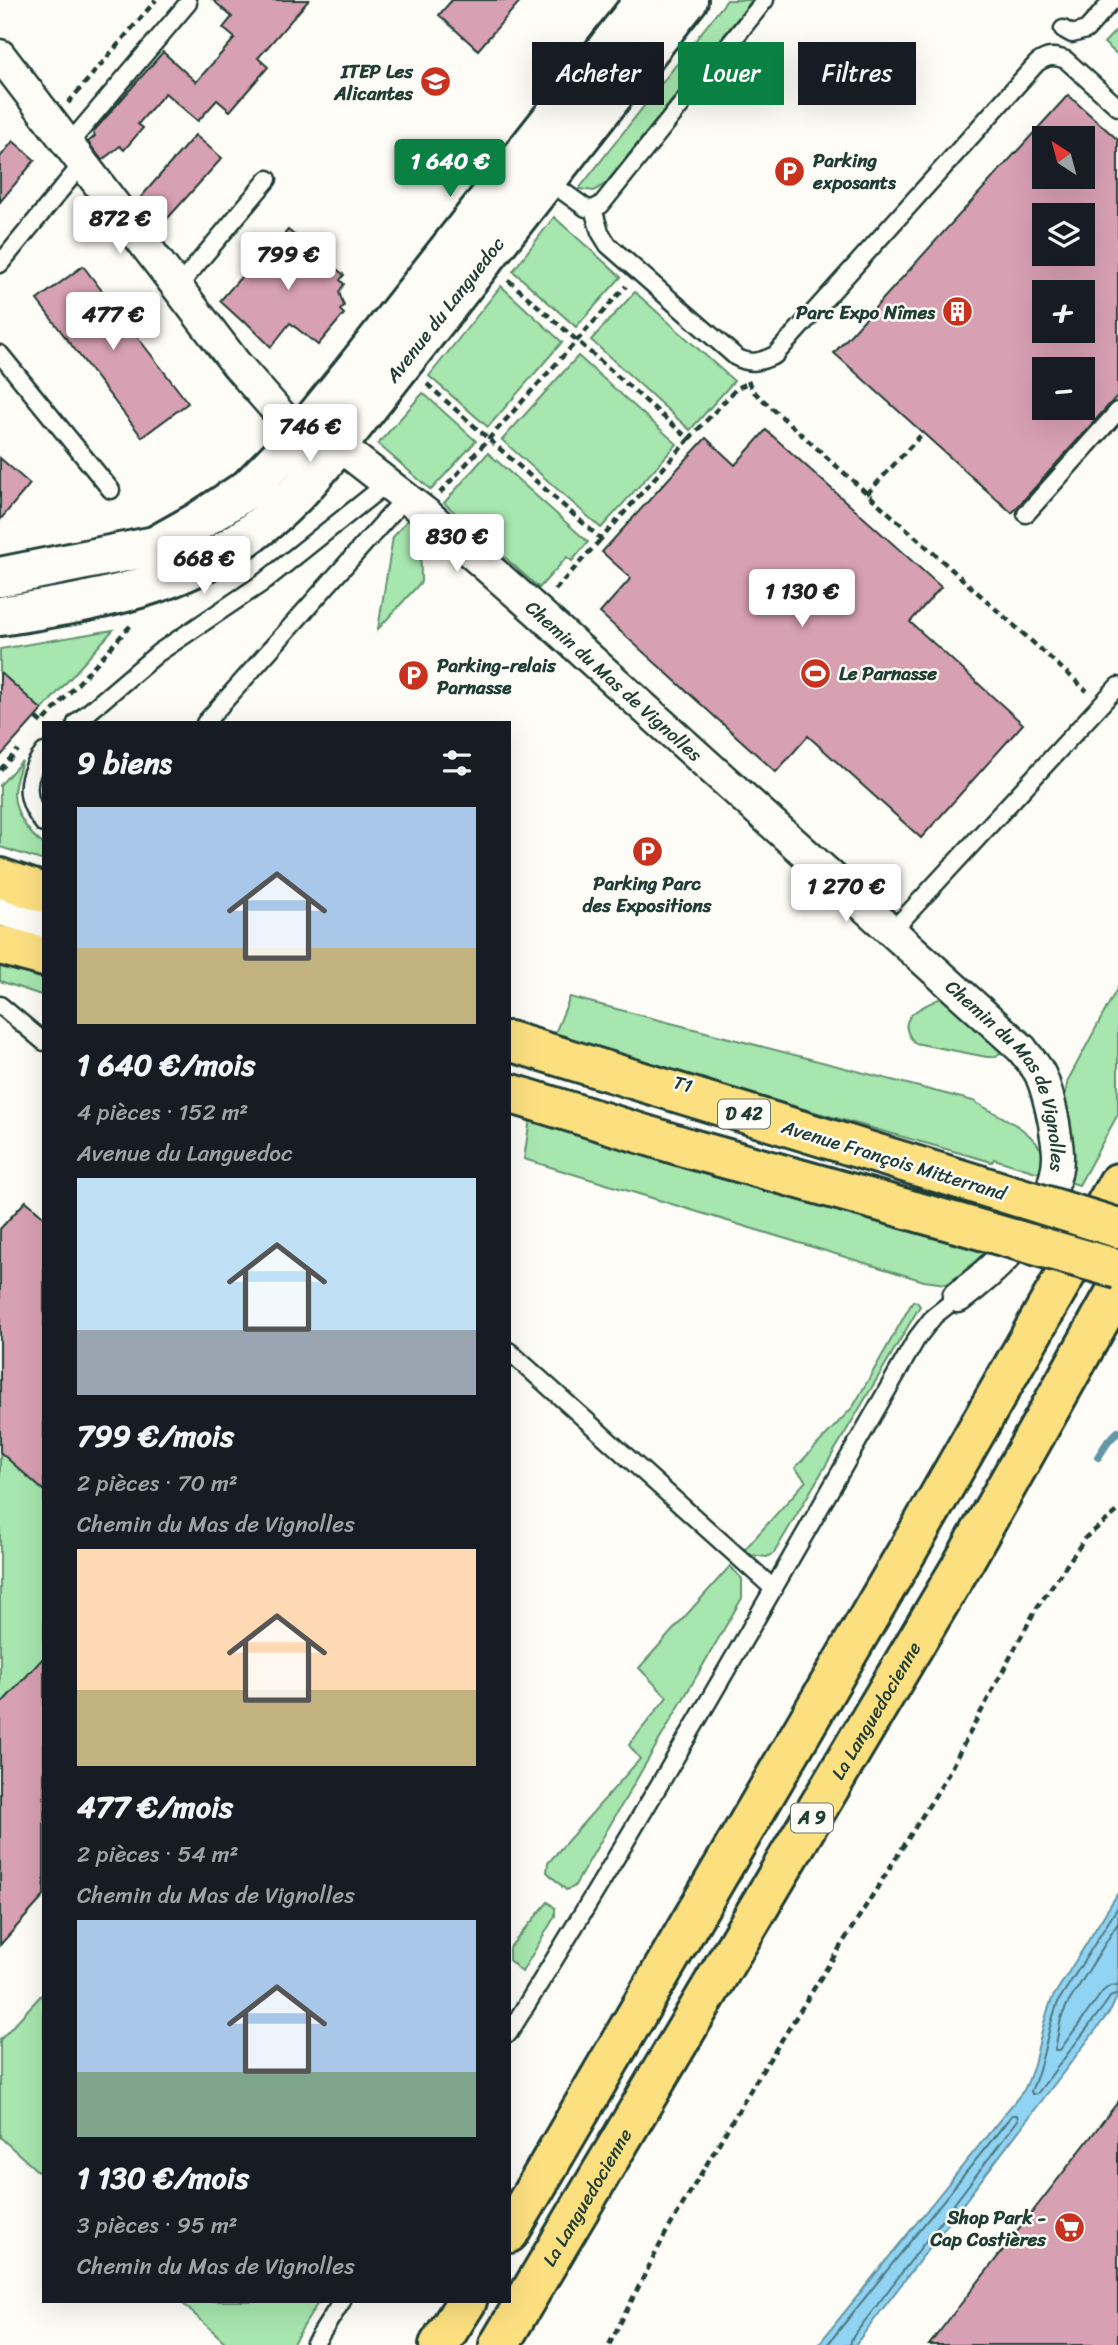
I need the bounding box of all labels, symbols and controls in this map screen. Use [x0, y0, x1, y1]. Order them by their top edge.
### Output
chip: Acheter [532, 42, 664, 105]
chip: Louer [678, 42, 784, 105]
chip: Filtres [798, 42, 916, 105]
place label: ITEP Les Alicantes [333, 55, 414, 110]
school or university icon: ITEP Les Alicantes [419, 65, 453, 99]
north arrow [1032, 126, 1096, 189]
map controls [1032, 126, 1095, 420]
pin: 1 640 € [385, 140, 515, 199]
text: 1 640 € [410, 141, 490, 182]
place label: Parking exposants [812, 144, 897, 199]
parking icon: Parking exposants [773, 154, 807, 188]
pin: 872 € [71, 196, 169, 256]
text: 872 € [89, 198, 151, 239]
button: layers [1032, 203, 1095, 266]
street label: Avenue du Languedoc [376, 229, 513, 391]
pin: 799 € [239, 232, 337, 292]
text: 799 € [257, 234, 319, 275]
button: + [1032, 280, 1095, 343]
pin: 477 € [64, 292, 162, 352]
text: 477 € [82, 294, 144, 335]
building icon: Parc Expo Nîmes [941, 295, 975, 329]
place label: Parc Expo Nîmes [796, 296, 936, 329]
button: − [1032, 357, 1095, 420]
pin: 746 € [261, 405, 359, 464]
text: 746 € [279, 406, 341, 447]
pin: 830 € [408, 514, 506, 574]
text: 830 € [426, 516, 488, 557]
pin: 668 € [155, 536, 253, 596]
text: 668 € [173, 538, 235, 579]
pin: 1 130 € [737, 570, 867, 629]
text: 1 130 € [765, 571, 839, 612]
street label: Chemin du Mas de Vignolles [518, 591, 711, 770]
place label: Parking-relais Parnasse [437, 649, 557, 704]
sports icon: Le Parnasse [799, 656, 833, 690]
place label: Le Parnasse [839, 657, 937, 690]
parking icon: Parking-relais Parnasse [397, 659, 431, 693]
text: 9 biens [77, 736, 172, 790]
icon: filters [438, 744, 476, 782]
parking icon: Parking Parc des Expositions [630, 835, 664, 869]
icon: home [214, 853, 340, 979]
pin: 1 270 € [781, 864, 911, 924]
text: 1 270 € [807, 866, 885, 907]
place label: Parking Parc des Expositions [583, 867, 713, 922]
street label: Chemin du Mas de Vignolles [938, 971, 1075, 1175]
text: 1 640 €/mois [77, 1038, 255, 1092]
street label: T1 [669, 1065, 697, 1103]
text: 4 pièces · 152 m² [77, 1092, 248, 1133]
road number: D 42 [718, 1100, 770, 1128]
street label: Avenue François Mitterrand [777, 1110, 1012, 1210]
text: Avenue du Languedoc [77, 1133, 292, 1174]
icon: home [214, 1224, 340, 1350]
text: 799 €/mois [77, 1409, 234, 1463]
text: 2 pièces · 70 m² [77, 1463, 238, 1504]
text: Chemin du Mas de Vignolles [77, 1504, 355, 1545]
icon: home [214, 1595, 340, 1721]
street label: La Languedocienne [822, 1635, 930, 1786]
text: 477 €/mois [77, 1780, 233, 1834]
road number: A 9 [791, 1804, 833, 1832]
text: 2 pièces · 54 m² [77, 1834, 239, 1875]
text: Chemin du Mas de Vignolles [77, 1875, 355, 1916]
icon: home [214, 1966, 340, 2092]
street label: La Languedocienne [533, 2121, 641, 2273]
text: 1 130 €/mois [77, 2151, 249, 2205]
place label: Shop Park - Cap Costières [929, 2201, 1047, 2256]
text: 3 pièces · 95 m² [77, 2205, 238, 2246]
supermarket icon: Shop Park - Cap Costières [1052, 2211, 1086, 2245]
text: Chemin du Mas de Vignolles [77, 2246, 355, 2287]

